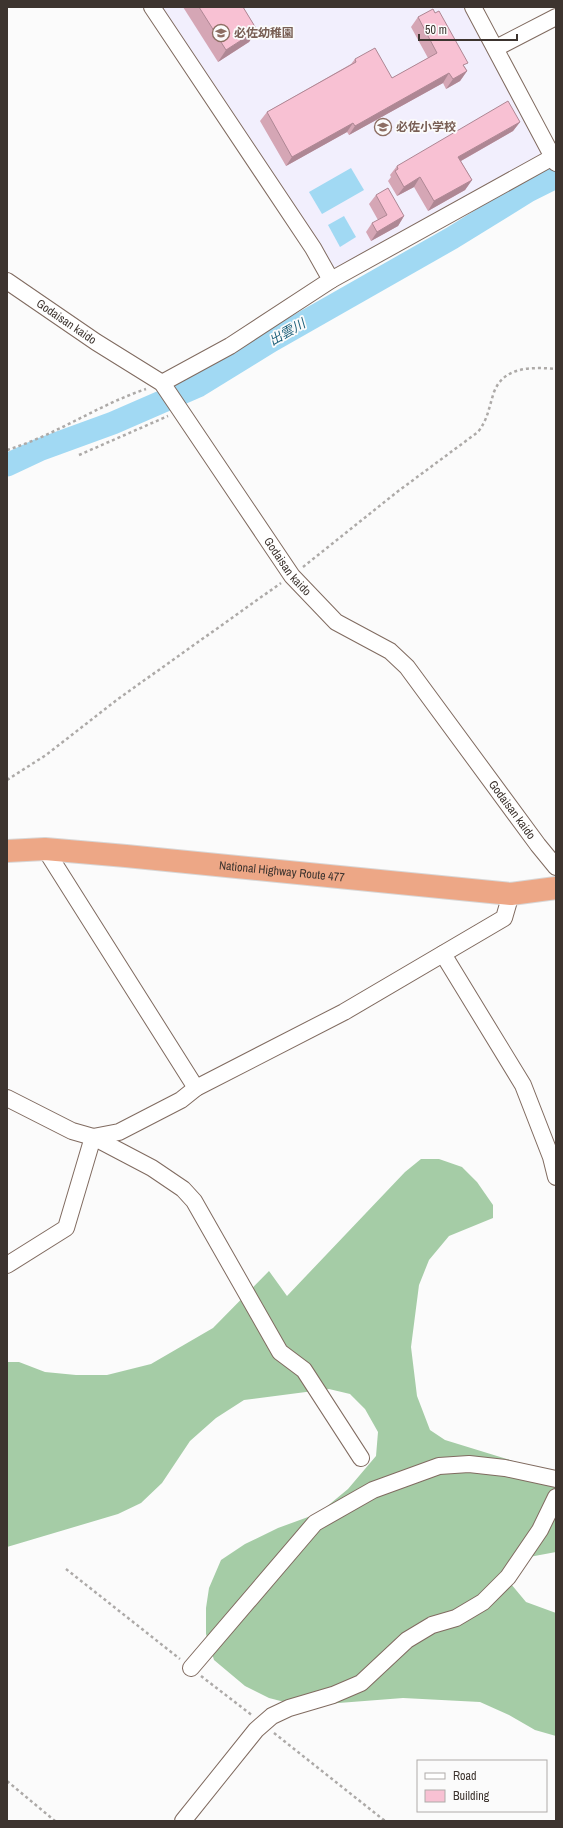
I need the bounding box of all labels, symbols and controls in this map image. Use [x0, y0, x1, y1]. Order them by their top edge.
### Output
scale bar [419, 16, 517, 42]
text: 50 m [425, 22, 447, 38]
school or university icon: 必佐幼稚園 [211, 23, 231, 43]
place label: 必佐幼稚園 [234, 25, 294, 41]
school or university icon: 必佐小学校 [373, 117, 393, 137]
place label: 必佐小学校 [396, 119, 456, 135]
street label: Godaisan kaido [33, 295, 100, 348]
water label: 出雲川 [266, 314, 310, 349]
street label: Godaisan kaido [260, 534, 315, 599]
street label: Godaisan kaido [485, 777, 539, 843]
street label: National Highway Route 477 [218, 857, 346, 886]
legend [417, 1760, 547, 1812]
text: Road [453, 1768, 477, 1784]
text: Building [453, 1788, 490, 1804]

